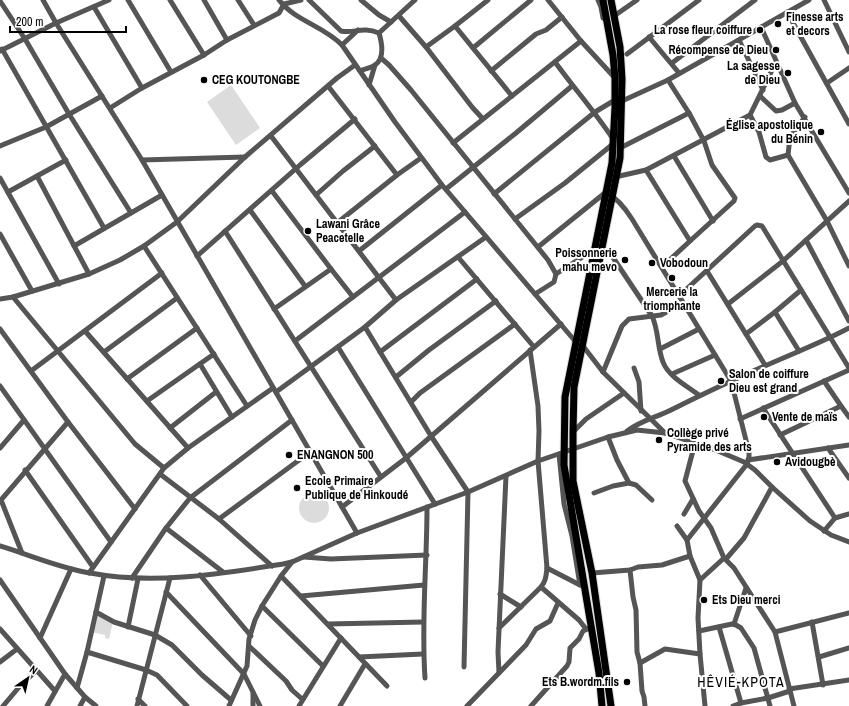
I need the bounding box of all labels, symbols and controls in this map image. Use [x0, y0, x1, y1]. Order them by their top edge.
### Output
scale bar [10, 8, 126, 34]
place label: Finesse arts et decors [786, 9, 844, 39]
text: 200 m [16, 14, 43, 30]
marker: Finesse arts et decors [773, 19, 783, 29]
place label: La rose fleur coiffure [654, 22, 753, 38]
marker: La rose fleur coiffure [755, 25, 765, 35]
place label: Récompense de Dieu [668, 42, 768, 58]
marker: Récompense de Dieu [771, 45, 781, 55]
place label: La sagesse de Dieu [727, 58, 781, 88]
marker: La sagesse de Dieu [783, 68, 793, 78]
place label: CEG KOUTONGBE [212, 72, 300, 88]
marker: CEG KOUTONGBE [199, 75, 209, 85]
place label: Église apostolique du Bénin [726, 117, 814, 147]
marker: Église apostolique du Bénin [816, 127, 826, 137]
place label: Lawani Grâce Peacetelle [316, 216, 381, 246]
marker: Lawani Grâce Peacetelle [303, 226, 313, 236]
place label: Poissonnerie mahu mevo [555, 245, 618, 275]
marker: Poissonnerie mahu mevo [620, 255, 630, 265]
place label: Vobodoun [660, 255, 708, 271]
marker: Vobodoun [647, 258, 657, 268]
marker: Mercerie la triomphante [667, 273, 677, 283]
place label: Mercerie la triomphante [644, 284, 701, 314]
place label: Salon de coiffure Dieu est grand [729, 366, 809, 396]
marker: Salon de coiffure Dieu est grand [716, 376, 726, 386]
place label: Vente de maïs [772, 409, 838, 425]
marker: Vente de maïs [759, 412, 769, 422]
place label: Collège privé Pyramide des arts [667, 425, 752, 455]
marker: Collège privé Pyramide des arts [654, 435, 664, 445]
place label: ENANGNON 500 [297, 447, 374, 463]
marker: ENANGNON 500 [284, 450, 294, 460]
place label: Avidougbè [785, 454, 836, 470]
marker: Avidougbè [772, 457, 782, 467]
place label: Ecole Primaire Publique de Hinkoudé [305, 473, 409, 503]
marker: Ecole Primaire Publique de Hinkoudé [292, 483, 302, 493]
place label: Ets Dieu merci [712, 592, 781, 608]
marker: Ets Dieu merci [699, 595, 709, 605]
north arrow [8, 658, 48, 698]
text: N [27, 662, 40, 677]
district label: HÊVIÉ-KPOTA [697, 673, 785, 691]
place label: Ets B.wordm.fils [542, 674, 620, 690]
marker: Ets B.wordm.fils [622, 677, 632, 687]

